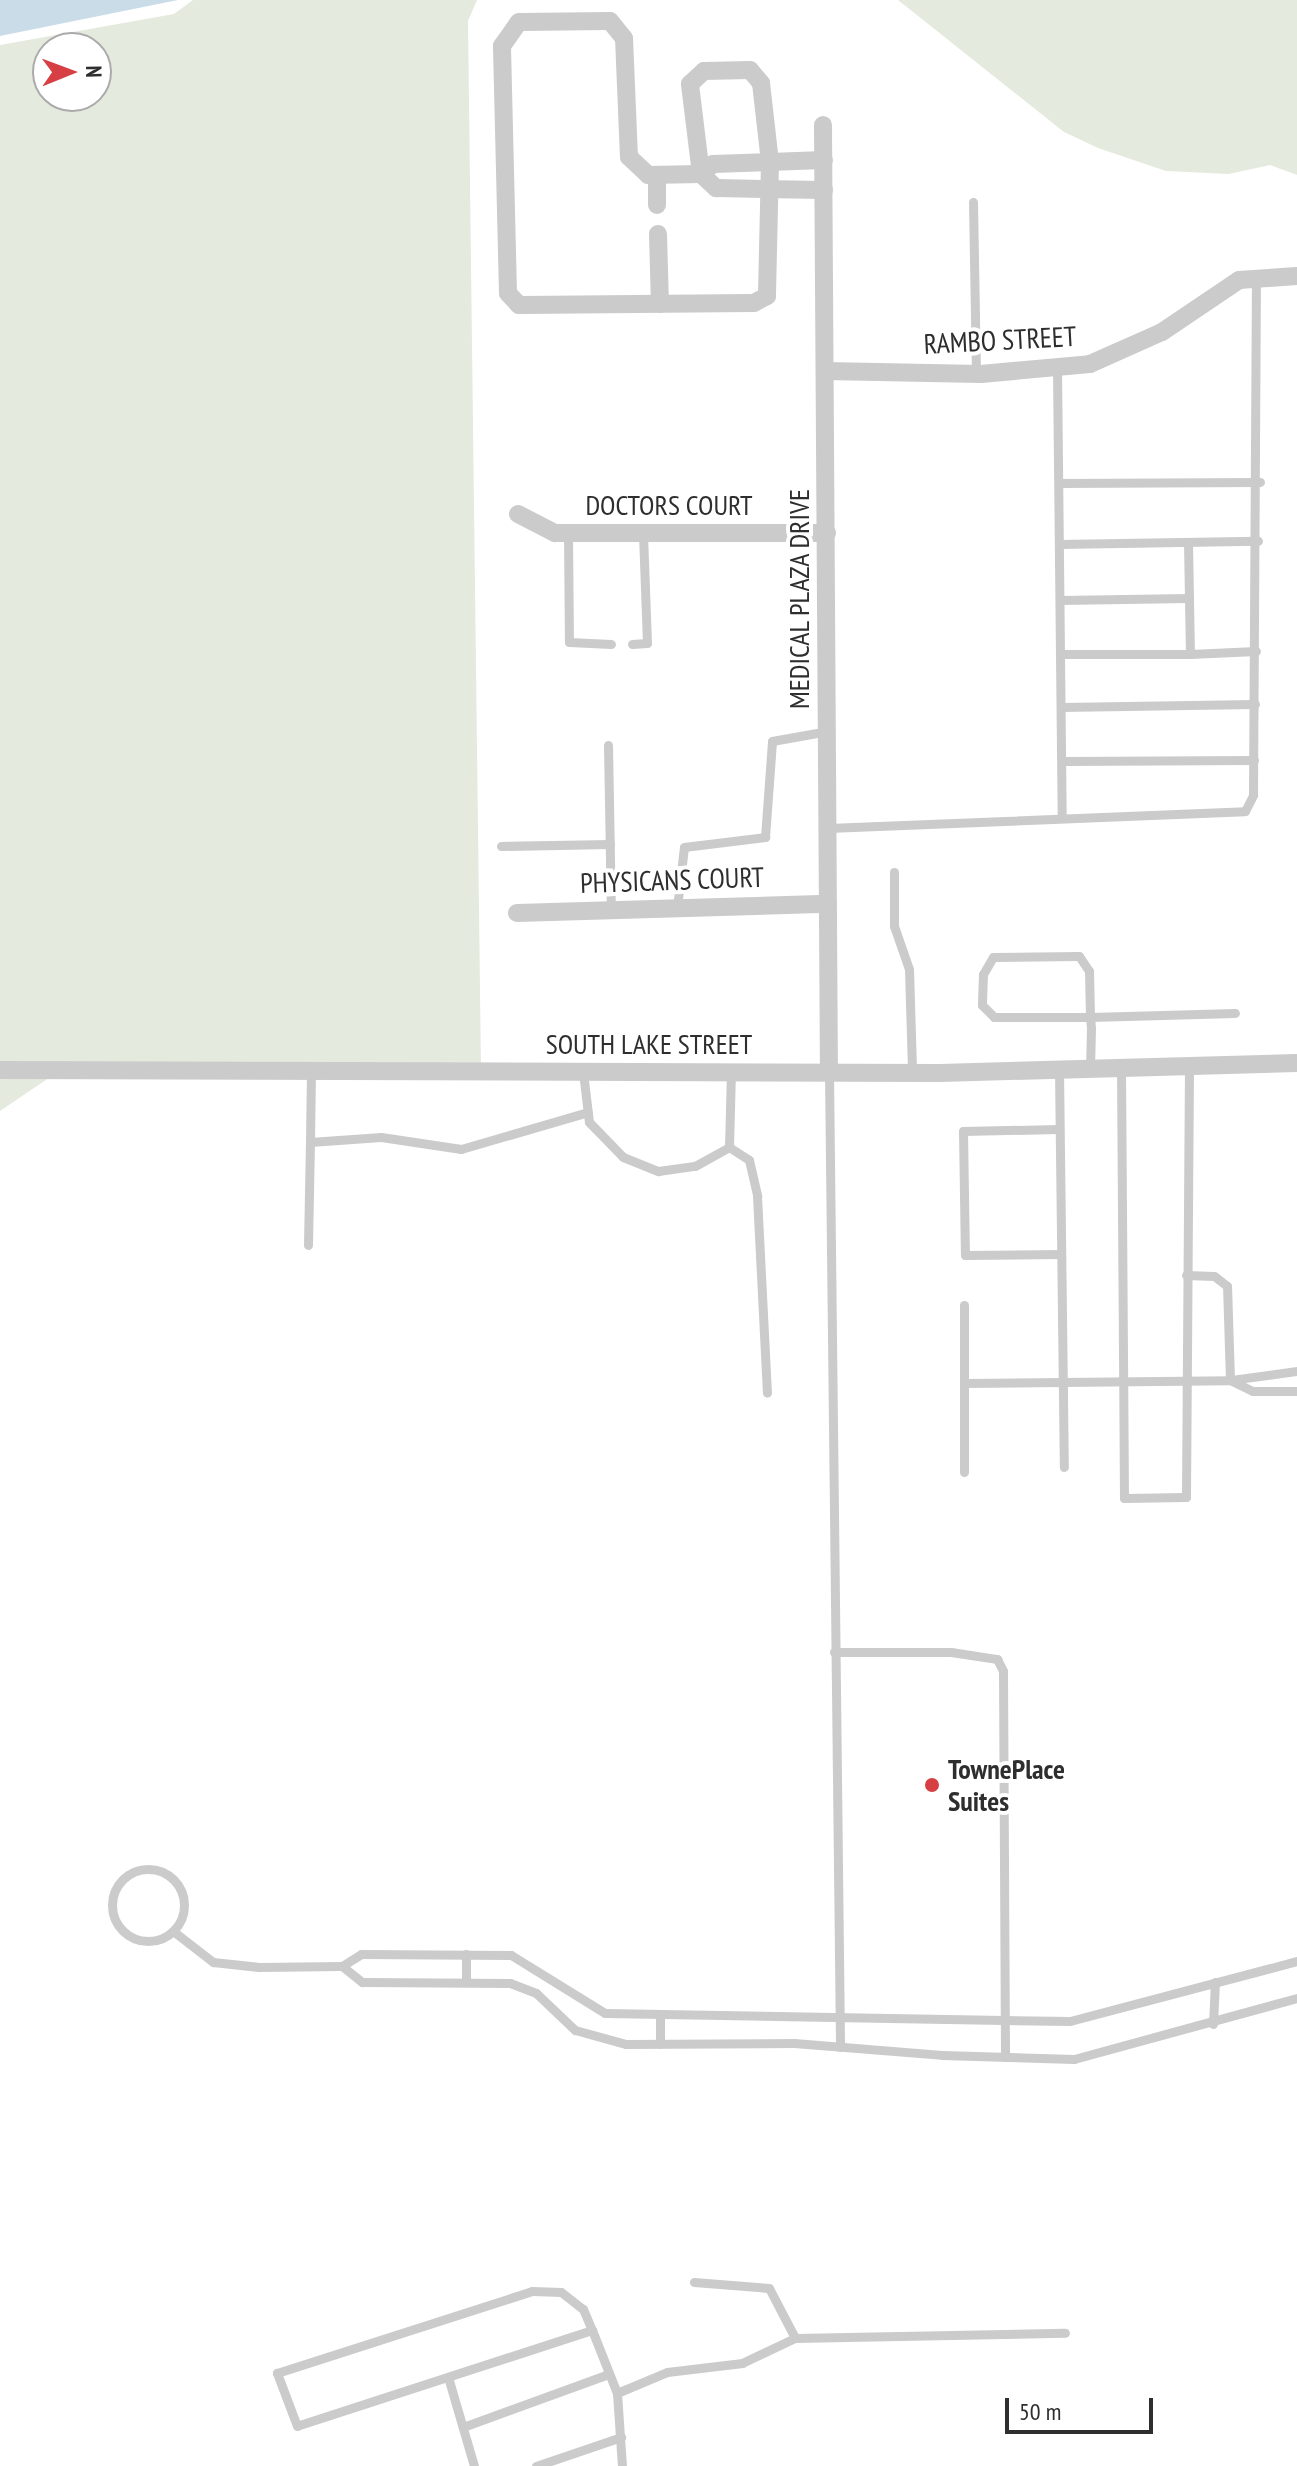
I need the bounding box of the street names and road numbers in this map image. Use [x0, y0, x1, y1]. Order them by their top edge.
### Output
street label: RAMBO STREET [923, 319, 1077, 361]
street label: DOCTORS COURT [585, 488, 753, 522]
street label: MEDICAL PLAZA DRIVE [782, 488, 816, 710]
street label: PHYSICANS COURT [579, 860, 765, 900]
street label: SOUTH LAKE STREET [546, 1027, 752, 1061]

